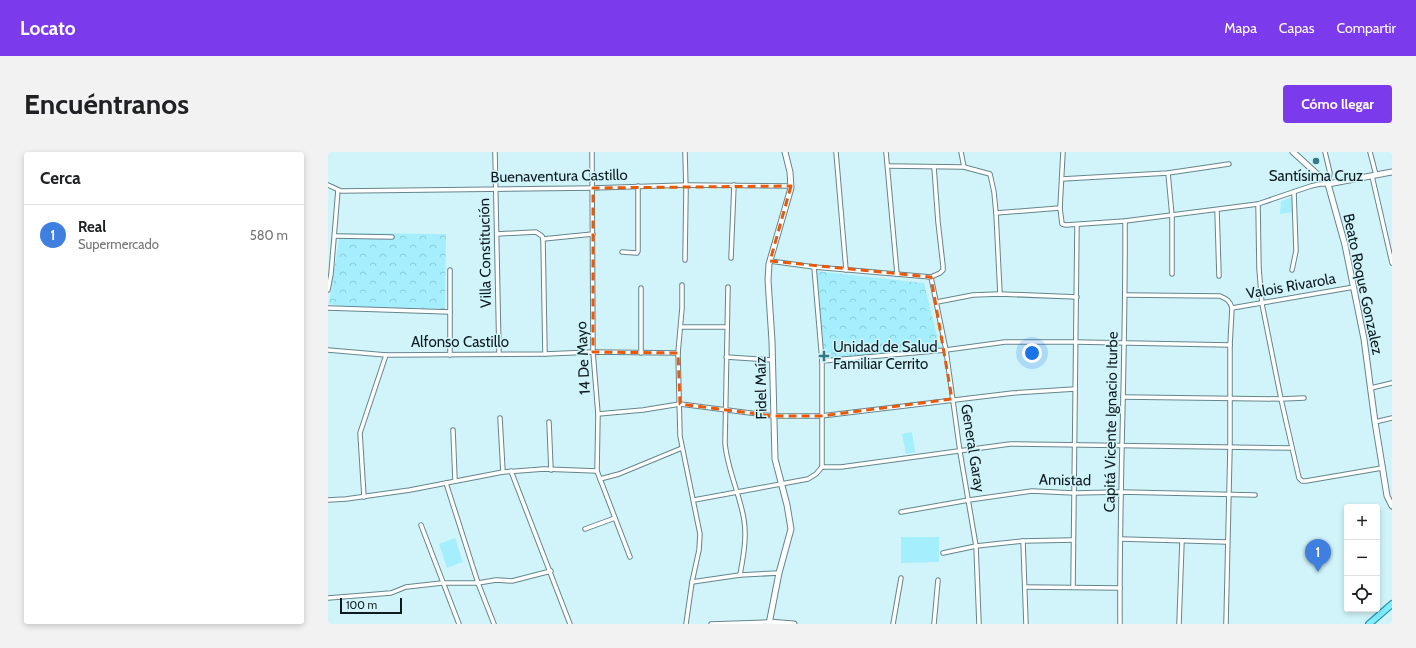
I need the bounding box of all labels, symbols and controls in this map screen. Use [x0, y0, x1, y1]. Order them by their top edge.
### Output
text: Locato [20, 17, 76, 40]
text: Mapa [1224, 19, 1257, 37]
text: Capas [1279, 19, 1315, 37]
text: Compartir [1337, 19, 1396, 37]
button: Cómo llegar [1283, 85, 1392, 123]
text: Encuéntranos [24, 87, 189, 121]
marker: Santísima Cruz [1311, 156, 1321, 166]
street label: Buenaventura Castillo [490, 166, 628, 186]
place label: Santísima Cruz [1269, 167, 1363, 185]
text: Cerca [40, 168, 81, 188]
street label: Villa Constitución [475, 198, 495, 308]
street label: Beato Roque Gonzalez [1339, 212, 1387, 356]
text: Real [78, 218, 106, 236]
text: 1 [51, 227, 55, 243]
text: 580 m [250, 227, 288, 243]
text: Supermercado [78, 236, 159, 252]
street label: Valois Rivarola [1245, 269, 1338, 303]
street label: 14 De Mayo [572, 321, 594, 395]
street label: Capitá Vicente Ignacio Iturbe [1100, 331, 1122, 513]
street label: Alfonso Castillo [411, 333, 509, 351]
place label: Unidad de Salud Familiar Cerrito [833, 338, 937, 373]
your location [1022, 343, 1042, 363]
marker: Unidad de Salud Familiar Cerrito [818, 350, 830, 362]
street label: Fidel Maíz [751, 356, 771, 420]
street label: General Garay [957, 403, 989, 494]
street label: Amistad [1039, 471, 1091, 489]
map controls [1344, 504, 1380, 612]
button: + [1344, 504, 1380, 540]
pin: 1 [1305, 539, 1331, 572]
button: − [1344, 540, 1380, 576]
button: locate [1344, 576, 1380, 612]
scale bar [340, 596, 402, 615]
text: 100 m [346, 598, 377, 612]

